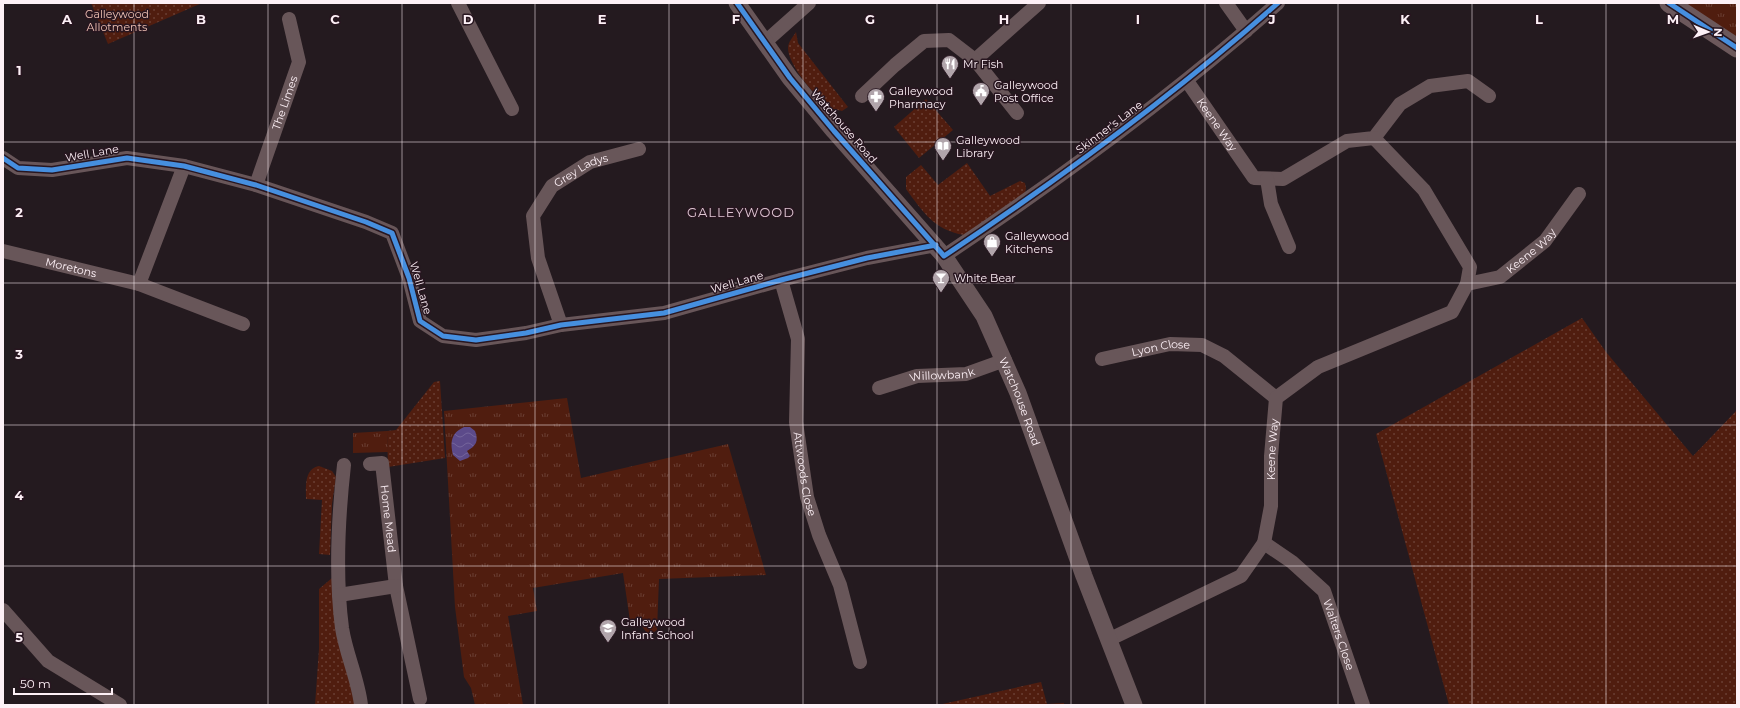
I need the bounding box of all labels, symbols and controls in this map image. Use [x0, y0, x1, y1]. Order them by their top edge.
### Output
park label: Galleywood Allotments [85, 7, 149, 34]
text: A [61, 11, 73, 27]
text: B [196, 11, 206, 27]
text: C [330, 11, 340, 27]
text: D [463, 11, 474, 27]
text: E [598, 11, 607, 27]
text: F [732, 11, 740, 27]
text: G [865, 11, 875, 27]
text: H [999, 11, 1009, 27]
text: I [1136, 11, 1140, 27]
text: J [1267, 11, 1276, 27]
text: K [1400, 11, 1410, 27]
text: L [1535, 11, 1543, 27]
text: M [1667, 11, 1679, 27]
north arrow [1688, 12, 1728, 52]
text: N [1711, 28, 1725, 37]
restaurant icon: Mr Fish [940, 54, 960, 79]
place label: Mr Fish [963, 57, 1004, 71]
text: 1 [16, 62, 22, 78]
street label: The Limes [269, 73, 301, 132]
place label: Galleywood Post Office [994, 78, 1058, 105]
public building icon: Galleywood Post Office [971, 81, 991, 106]
place label: Galleywood Pharmacy [889, 84, 953, 111]
street label: Watchouse Road [808, 86, 880, 166]
pharmacy icon: Galleywood Pharmacy [866, 87, 886, 112]
street label: Keene Way [1194, 95, 1240, 154]
street label: Skinner's Lane [1073, 97, 1145, 157]
place label: Galleywood Library [956, 133, 1020, 160]
library icon: Galleywood Library [933, 136, 953, 161]
street label: Well Lane [64, 141, 120, 165]
street label: Grey Ladys [551, 150, 610, 190]
text: 2 [15, 204, 23, 220]
district label: GALLEYWOOD [687, 204, 795, 220]
street label: Keene Way [1503, 226, 1559, 276]
place label: Galleywood Kitchens [1005, 229, 1069, 256]
shop icon: Galleywood Kitchens [982, 232, 1002, 257]
street label: Moretons [44, 255, 99, 281]
street label: Well Lane [407, 260, 435, 316]
street label: Well Lane [709, 268, 765, 296]
bar icon: White Bear [931, 268, 951, 293]
place label: White Bear [954, 271, 1016, 285]
street label: Lyon Close [1130, 337, 1191, 359]
text: 3 [14, 346, 23, 362]
street label: Watchouse Road [996, 355, 1043, 448]
street label: Willowbank [908, 364, 977, 385]
street label: Keene Way [1264, 418, 1281, 480]
street label: Attwoods Close [791, 431, 820, 518]
street label: Home Mead [378, 484, 399, 553]
text: 4 [15, 487, 24, 503]
street label: Walters Close [1320, 597, 1358, 672]
place label: Galleywood Infant School [621, 615, 694, 642]
school or university icon: Galleywood Infant School [598, 618, 618, 643]
text: 5 [15, 629, 23, 645]
scale bar [14, 670, 112, 696]
text: 50 m [20, 676, 51, 691]

